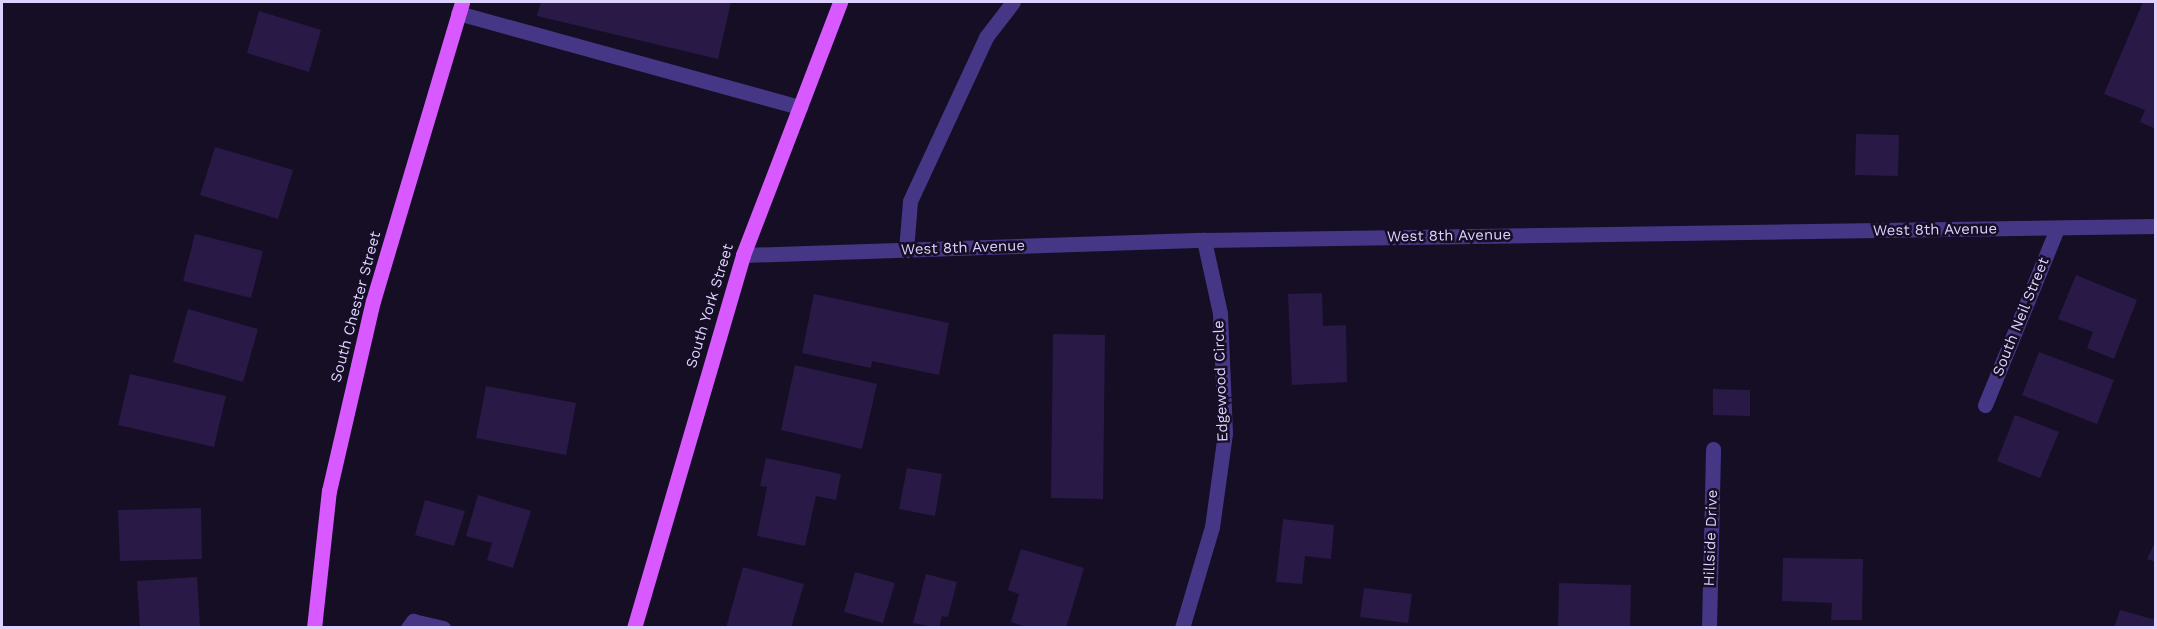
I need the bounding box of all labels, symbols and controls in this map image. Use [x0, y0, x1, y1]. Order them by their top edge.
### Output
street label: West 8th Avenue [1872, 220, 1998, 240]
street label: West 8th Avenue [1386, 226, 1512, 246]
street label: South Chester Street [327, 229, 385, 385]
street label: West 8th Avenue [900, 237, 1026, 259]
street label: South York Street [682, 241, 738, 371]
street label: South Neil Street [1989, 255, 2053, 379]
street label: Edgewood Circle [1210, 320, 1232, 442]
street label: Hillside Drive [1700, 489, 1722, 587]

